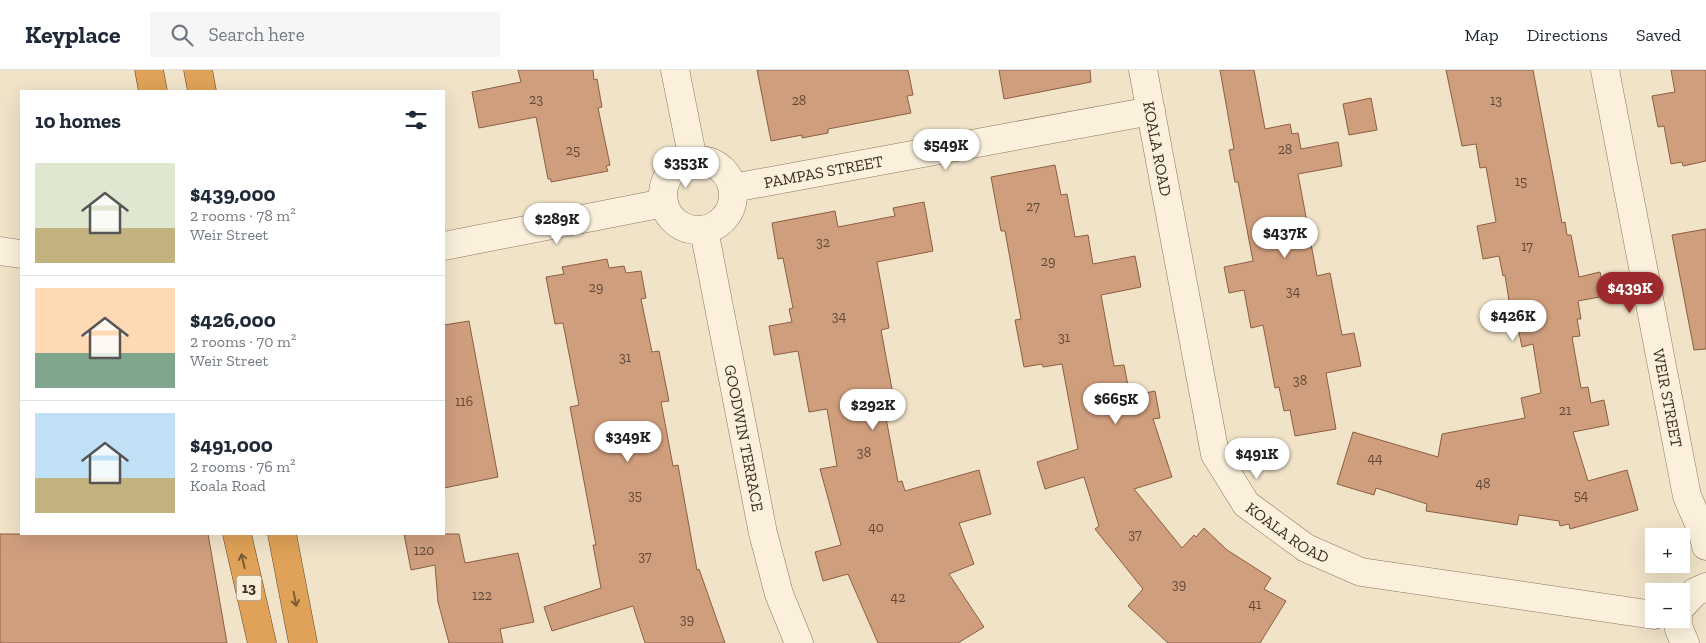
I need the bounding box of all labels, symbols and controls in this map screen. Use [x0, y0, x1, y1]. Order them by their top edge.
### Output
search box [150, 12, 500, 57]
text: Keyplace [25, 20, 120, 49]
icon: search [168, 21, 196, 49]
text: Search here [208, 23, 305, 46]
text: Map [1464, 24, 1499, 46]
text: Directions [1527, 24, 1608, 46]
text: Saved [1636, 24, 1681, 46]
house number: 23 [529, 91, 543, 108]
house number: 28 [792, 92, 806, 109]
house number: 13 [1490, 92, 1502, 109]
street label: KOALA ROAD [1139, 100, 1175, 198]
icon: filters [402, 106, 430, 134]
text: 10 homes [35, 108, 121, 133]
pin: $549K [911, 128, 981, 171]
text: $549K [924, 135, 968, 154]
house number: 28 [1278, 141, 1292, 158]
house number: 25 [566, 142, 580, 159]
pin: $353K [651, 146, 721, 189]
street label: PAMPAS STREET [762, 152, 885, 192]
text: $353K [664, 153, 708, 172]
house number: 15 [1515, 173, 1527, 190]
text: $439,000 [190, 181, 276, 206]
icon: home [75, 183, 135, 243]
house number: 27 [1026, 198, 1040, 215]
pin: $289K [522, 202, 592, 245]
text: 2 rooms · 78 m² [190, 206, 296, 225]
text: $289K [535, 209, 579, 228]
pin: $437K [1250, 216, 1320, 259]
text: $437K [1263, 223, 1307, 242]
text: Weir Street [190, 225, 268, 244]
house number: 32 [816, 234, 830, 251]
house number: 17 [1521, 238, 1533, 255]
house number: 29 [1041, 253, 1055, 270]
pin: $439K [1595, 272, 1665, 314]
text: $439K [1608, 278, 1652, 297]
house number: 29 [589, 279, 603, 296]
house number: 34 [1286, 283, 1301, 300]
pin: $426K [1478, 300, 1548, 342]
text: $426K [1491, 306, 1535, 325]
text: $426,000 [190, 307, 276, 332]
icon: home [75, 308, 135, 368]
house number: 34 [832, 308, 847, 325]
house number: 31 [1058, 329, 1071, 346]
text: 2 rooms · 70 m² [190, 332, 296, 351]
street label: WEIR STREET [1649, 347, 1686, 449]
house number: 31 [619, 349, 632, 366]
text: Weir Street [190, 351, 268, 370]
street label: GOODWIN TERRACE [720, 363, 768, 513]
house number: 38 [1293, 372, 1307, 389]
pin: $665K [1081, 382, 1151, 425]
pin: $292K [838, 388, 908, 431]
text: $665K [1094, 389, 1138, 408]
house number: 116 [455, 393, 473, 410]
text: $292K [851, 395, 895, 414]
house number: 21 [1559, 402, 1572, 419]
pin: $349K [593, 420, 663, 463]
text: $349K [606, 427, 650, 446]
text: $491,000 [190, 432, 273, 457]
icon: home [75, 433, 135, 493]
pin: $491K [1222, 438, 1292, 480]
house number: 38 [857, 444, 871, 461]
text: $491K [1236, 444, 1278, 463]
house number: 44 [1367, 450, 1383, 467]
text: 2 rooms · 76 m² [190, 457, 296, 476]
house number: 48 [1475, 475, 1491, 492]
text: Koala Road [190, 476, 266, 495]
house number: 35 [628, 487, 642, 504]
house number: 54 [1574, 487, 1589, 504]
street label: KOALA ROAD [1242, 498, 1332, 567]
house number: 40 [868, 519, 884, 536]
house number: 37 [1128, 526, 1142, 543]
map controls [1645, 528, 1690, 628]
button: + [1645, 528, 1690, 573]
house number: 120 [414, 542, 434, 559]
house number: 37 [638, 548, 652, 565]
one-way arrow [238, 554, 248, 570]
road number: 13 [236, 576, 262, 600]
house number: 39 [1172, 576, 1186, 593]
button: − [1645, 583, 1690, 628]
house number: 122 [472, 587, 492, 604]
house number: 42 [891, 589, 905, 606]
one-way arrow [290, 590, 300, 606]
house number: 41 [1249, 596, 1262, 613]
house number: 39 [680, 611, 694, 628]

